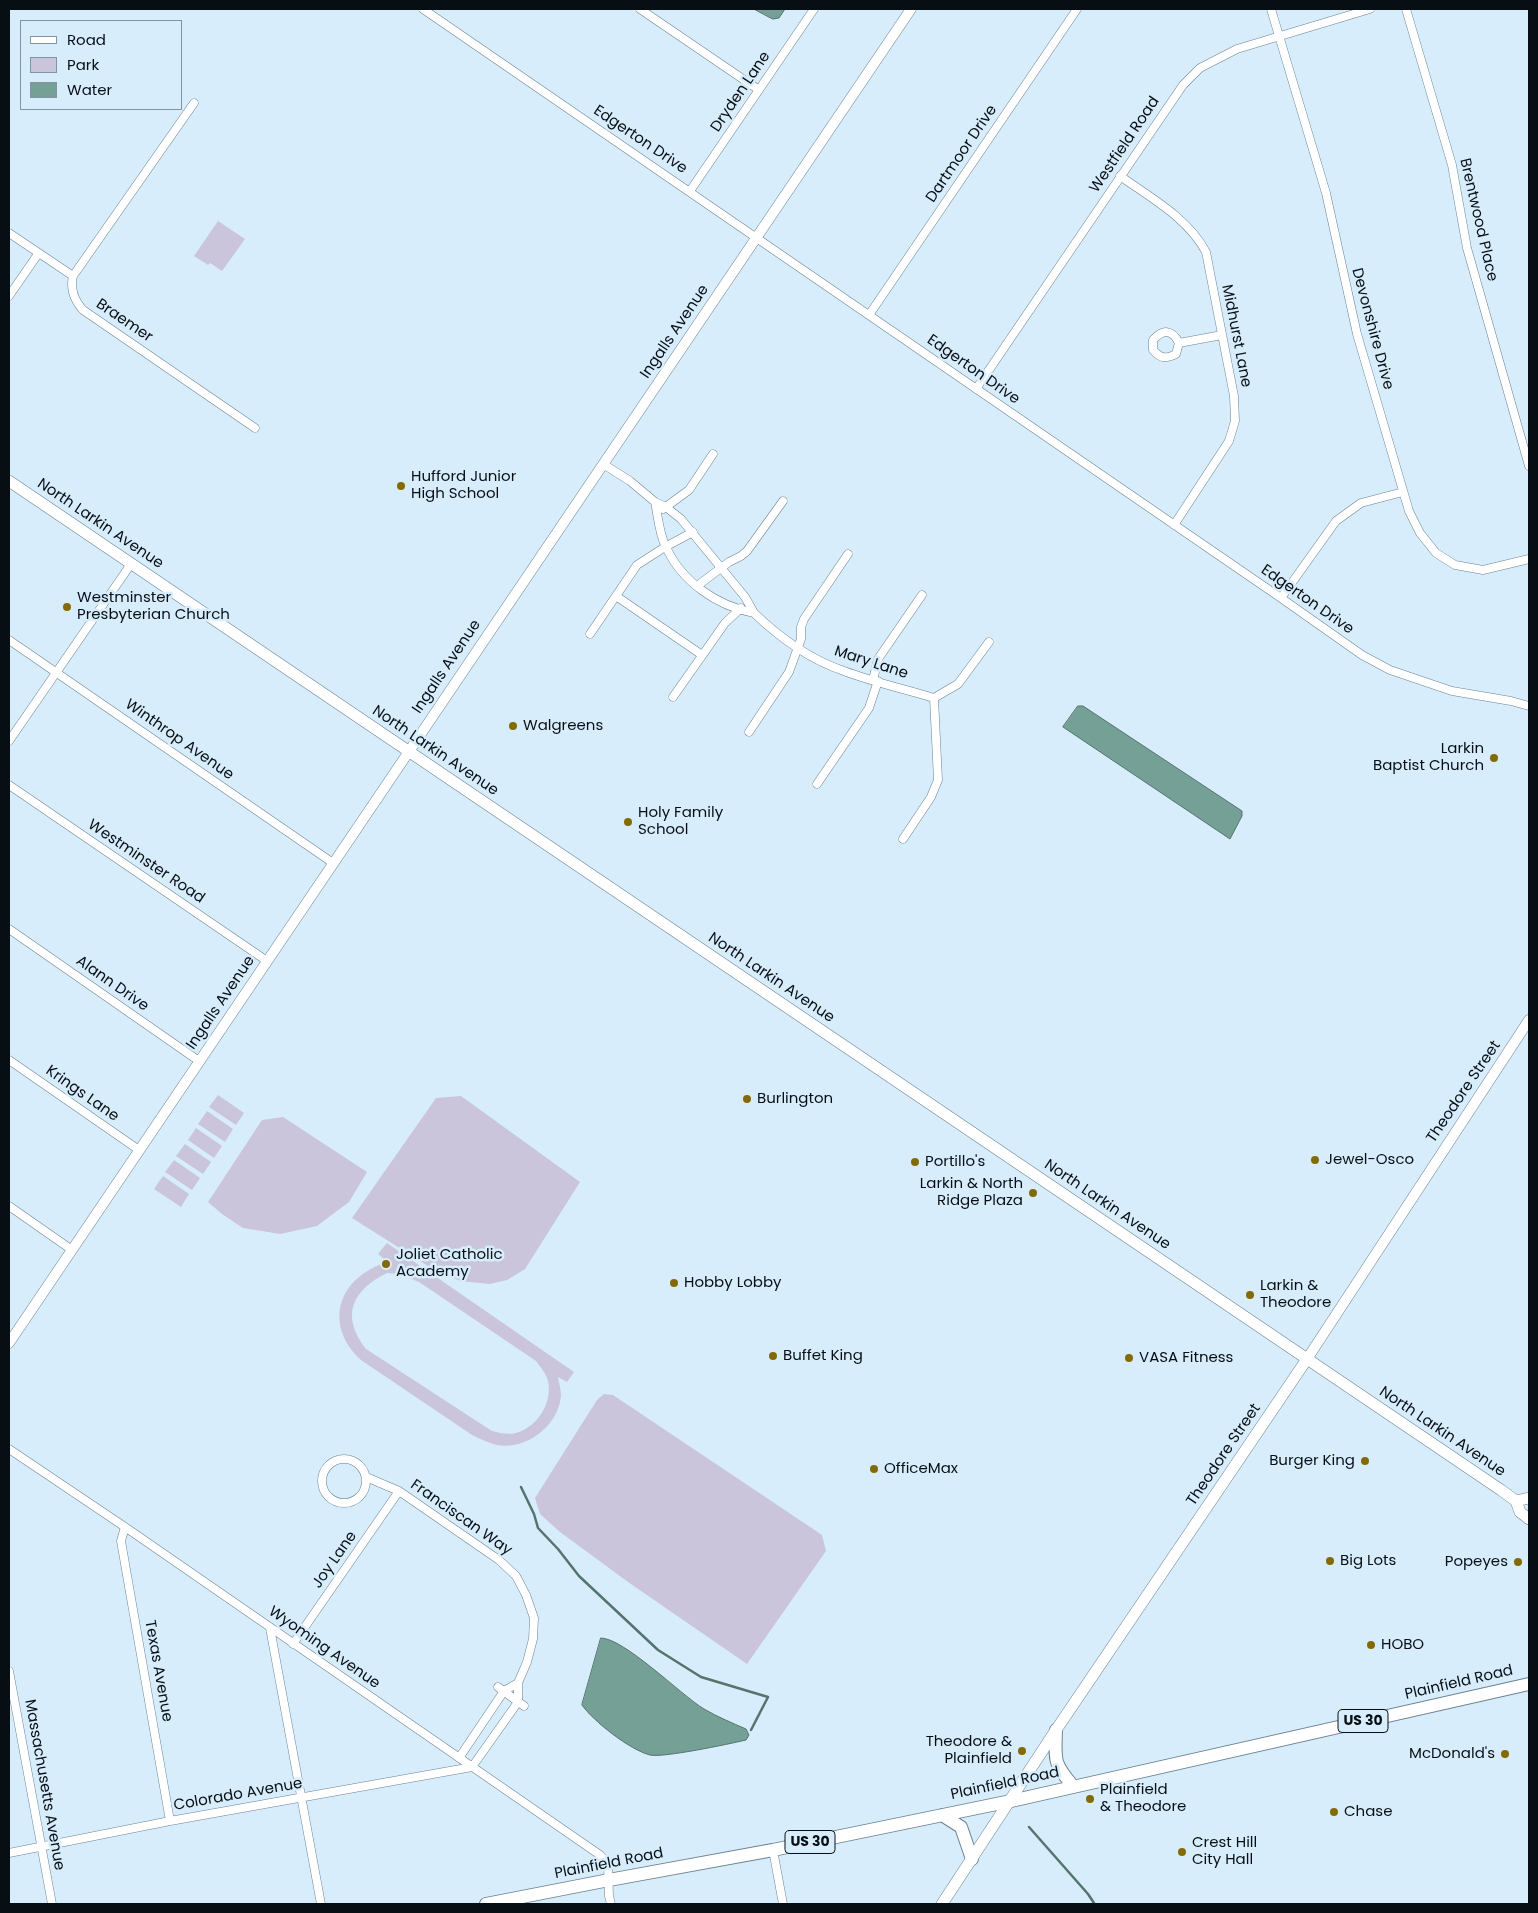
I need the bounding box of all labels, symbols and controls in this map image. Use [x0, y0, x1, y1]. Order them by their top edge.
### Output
legend [20, 20, 182, 110]
text: Road [67, 29, 106, 50]
street label: Dryden Lane [707, 48, 775, 136]
text: Park [67, 54, 99, 75]
text: Water [67, 79, 112, 100]
street label: Westfield Road [1086, 94, 1164, 196]
street label: Edgerton Drive [590, 102, 690, 178]
street label: Dartmoor Drive [923, 102, 1001, 206]
street label: Brentwood Place [1455, 157, 1501, 283]
street label: Devonshire Drive [1347, 266, 1397, 392]
street label: Ingalls Avenue [637, 282, 713, 382]
street label: Midhurst Lane [1217, 283, 1255, 389]
street label: Braemer [92, 295, 156, 347]
street label: Edgerton Drive [923, 331, 1023, 409]
place label: Hufford Junior High School [411, 468, 516, 503]
street label: North Larkin Avenue [33, 475, 167, 573]
marker: Hufford Junior High School [395, 480, 407, 492]
street label: Edgerton Drive [1257, 561, 1357, 639]
place label: Westminster Presbyterian Church [77, 589, 230, 624]
marker: Westminster Presbyterian Church [61, 601, 73, 613]
street label: Ingalls Avenue [409, 617, 485, 717]
street label: Mary Lane [832, 643, 910, 683]
street label: Winthrop Avenue [121, 696, 237, 784]
street label: North Larkin Avenue [368, 702, 502, 800]
place label: Walgreens [523, 717, 603, 735]
marker: Walgreens [507, 720, 519, 732]
place label: Larkin Baptist Church [1373, 740, 1484, 775]
marker: Larkin Baptist Church [1488, 752, 1500, 764]
place label: Holy Family School [638, 804, 723, 839]
street label: Westminster Road [84, 816, 208, 908]
marker: Holy Family School [622, 816, 634, 828]
street label: North Larkin Avenue [704, 929, 838, 1027]
street label: Alann Drive [72, 952, 152, 1016]
street label: Ingalls Avenue [183, 953, 259, 1053]
street label: Theodore Street [1423, 1038, 1505, 1146]
street label: Krings Lane [42, 1062, 122, 1126]
place label: Burlington [757, 1090, 833, 1108]
marker: Burlington [741, 1093, 753, 1105]
place label: Jewel-Osco [1325, 1151, 1414, 1169]
place label: Portillo's [925, 1153, 985, 1171]
marker: Jewel-Osco [1309, 1154, 1321, 1166]
marker: Portillo's [909, 1156, 921, 1168]
street label: North Larkin Avenue [1040, 1156, 1174, 1254]
place label: Larkin & North Ridge Plaza [920, 1175, 1023, 1210]
marker: Larkin & North Ridge Plaza [1027, 1187, 1039, 1199]
place label: Joliet Catholic Academy [396, 1246, 503, 1281]
marker: Joliet Catholic Academy [380, 1258, 392, 1270]
place label: Hobby Lobby [684, 1274, 782, 1292]
marker: Hobby Lobby [668, 1277, 680, 1289]
place label: Larkin & Theodore [1260, 1277, 1331, 1312]
marker: Larkin & Theodore [1244, 1289, 1256, 1301]
place label: Buffet King [783, 1347, 863, 1365]
place label: VASA Fitness [1139, 1349, 1233, 1367]
marker: Buffet King [767, 1350, 779, 1362]
marker: VASA Fitness [1123, 1352, 1135, 1364]
street label: North Larkin Avenue [1375, 1383, 1509, 1481]
street label: Theodore Street [1183, 1401, 1265, 1509]
place label: Burger King [1269, 1452, 1355, 1470]
marker: Burger King [1359, 1455, 1371, 1467]
place label: OfficeMax [884, 1460, 958, 1478]
marker: OfficeMax [868, 1463, 880, 1475]
street label: Franciscan Way [407, 1476, 515, 1560]
street label: Joy Lane [309, 1528, 361, 1592]
place label: Big Lots [1340, 1552, 1396, 1570]
place label: Popeyes [1445, 1553, 1508, 1571]
marker: Big Lots [1324, 1555, 1336, 1567]
marker: Popeyes [1512, 1556, 1524, 1568]
street label: Wyoming Avenue [265, 1603, 383, 1693]
street label: Texas Avenue [140, 1619, 176, 1723]
place label: HOBO [1381, 1636, 1424, 1654]
marker: HOBO [1365, 1639, 1377, 1651]
street label: Plainfield Road [1403, 1662, 1515, 1704]
street label: Massachusetts Avenue [20, 1698, 68, 1872]
road number: US 30 [1338, 1710, 1388, 1732]
place label: Theodore & Plainfield [926, 1733, 1012, 1768]
marker: Theodore & Plainfield [1016, 1745, 1028, 1757]
place label: McDonald's [1409, 1745, 1495, 1763]
marker: McDonald's [1499, 1748, 1511, 1760]
street label: Plainfield Road [949, 1764, 1061, 1804]
street label: Colorado Avenue [172, 1775, 304, 1815]
place label: Plainfield & Theodore [1100, 1781, 1186, 1816]
marker: Plainfield & Theodore [1084, 1793, 1096, 1805]
place label: Chase [1344, 1803, 1392, 1821]
marker: Chase [1328, 1806, 1340, 1818]
road number: US 30 [785, 1830, 835, 1854]
place label: Crest Hill City Hall [1192, 1834, 1257, 1869]
street label: Plainfield Road [553, 1845, 665, 1883]
marker: Crest Hill City Hall [1176, 1846, 1188, 1858]

